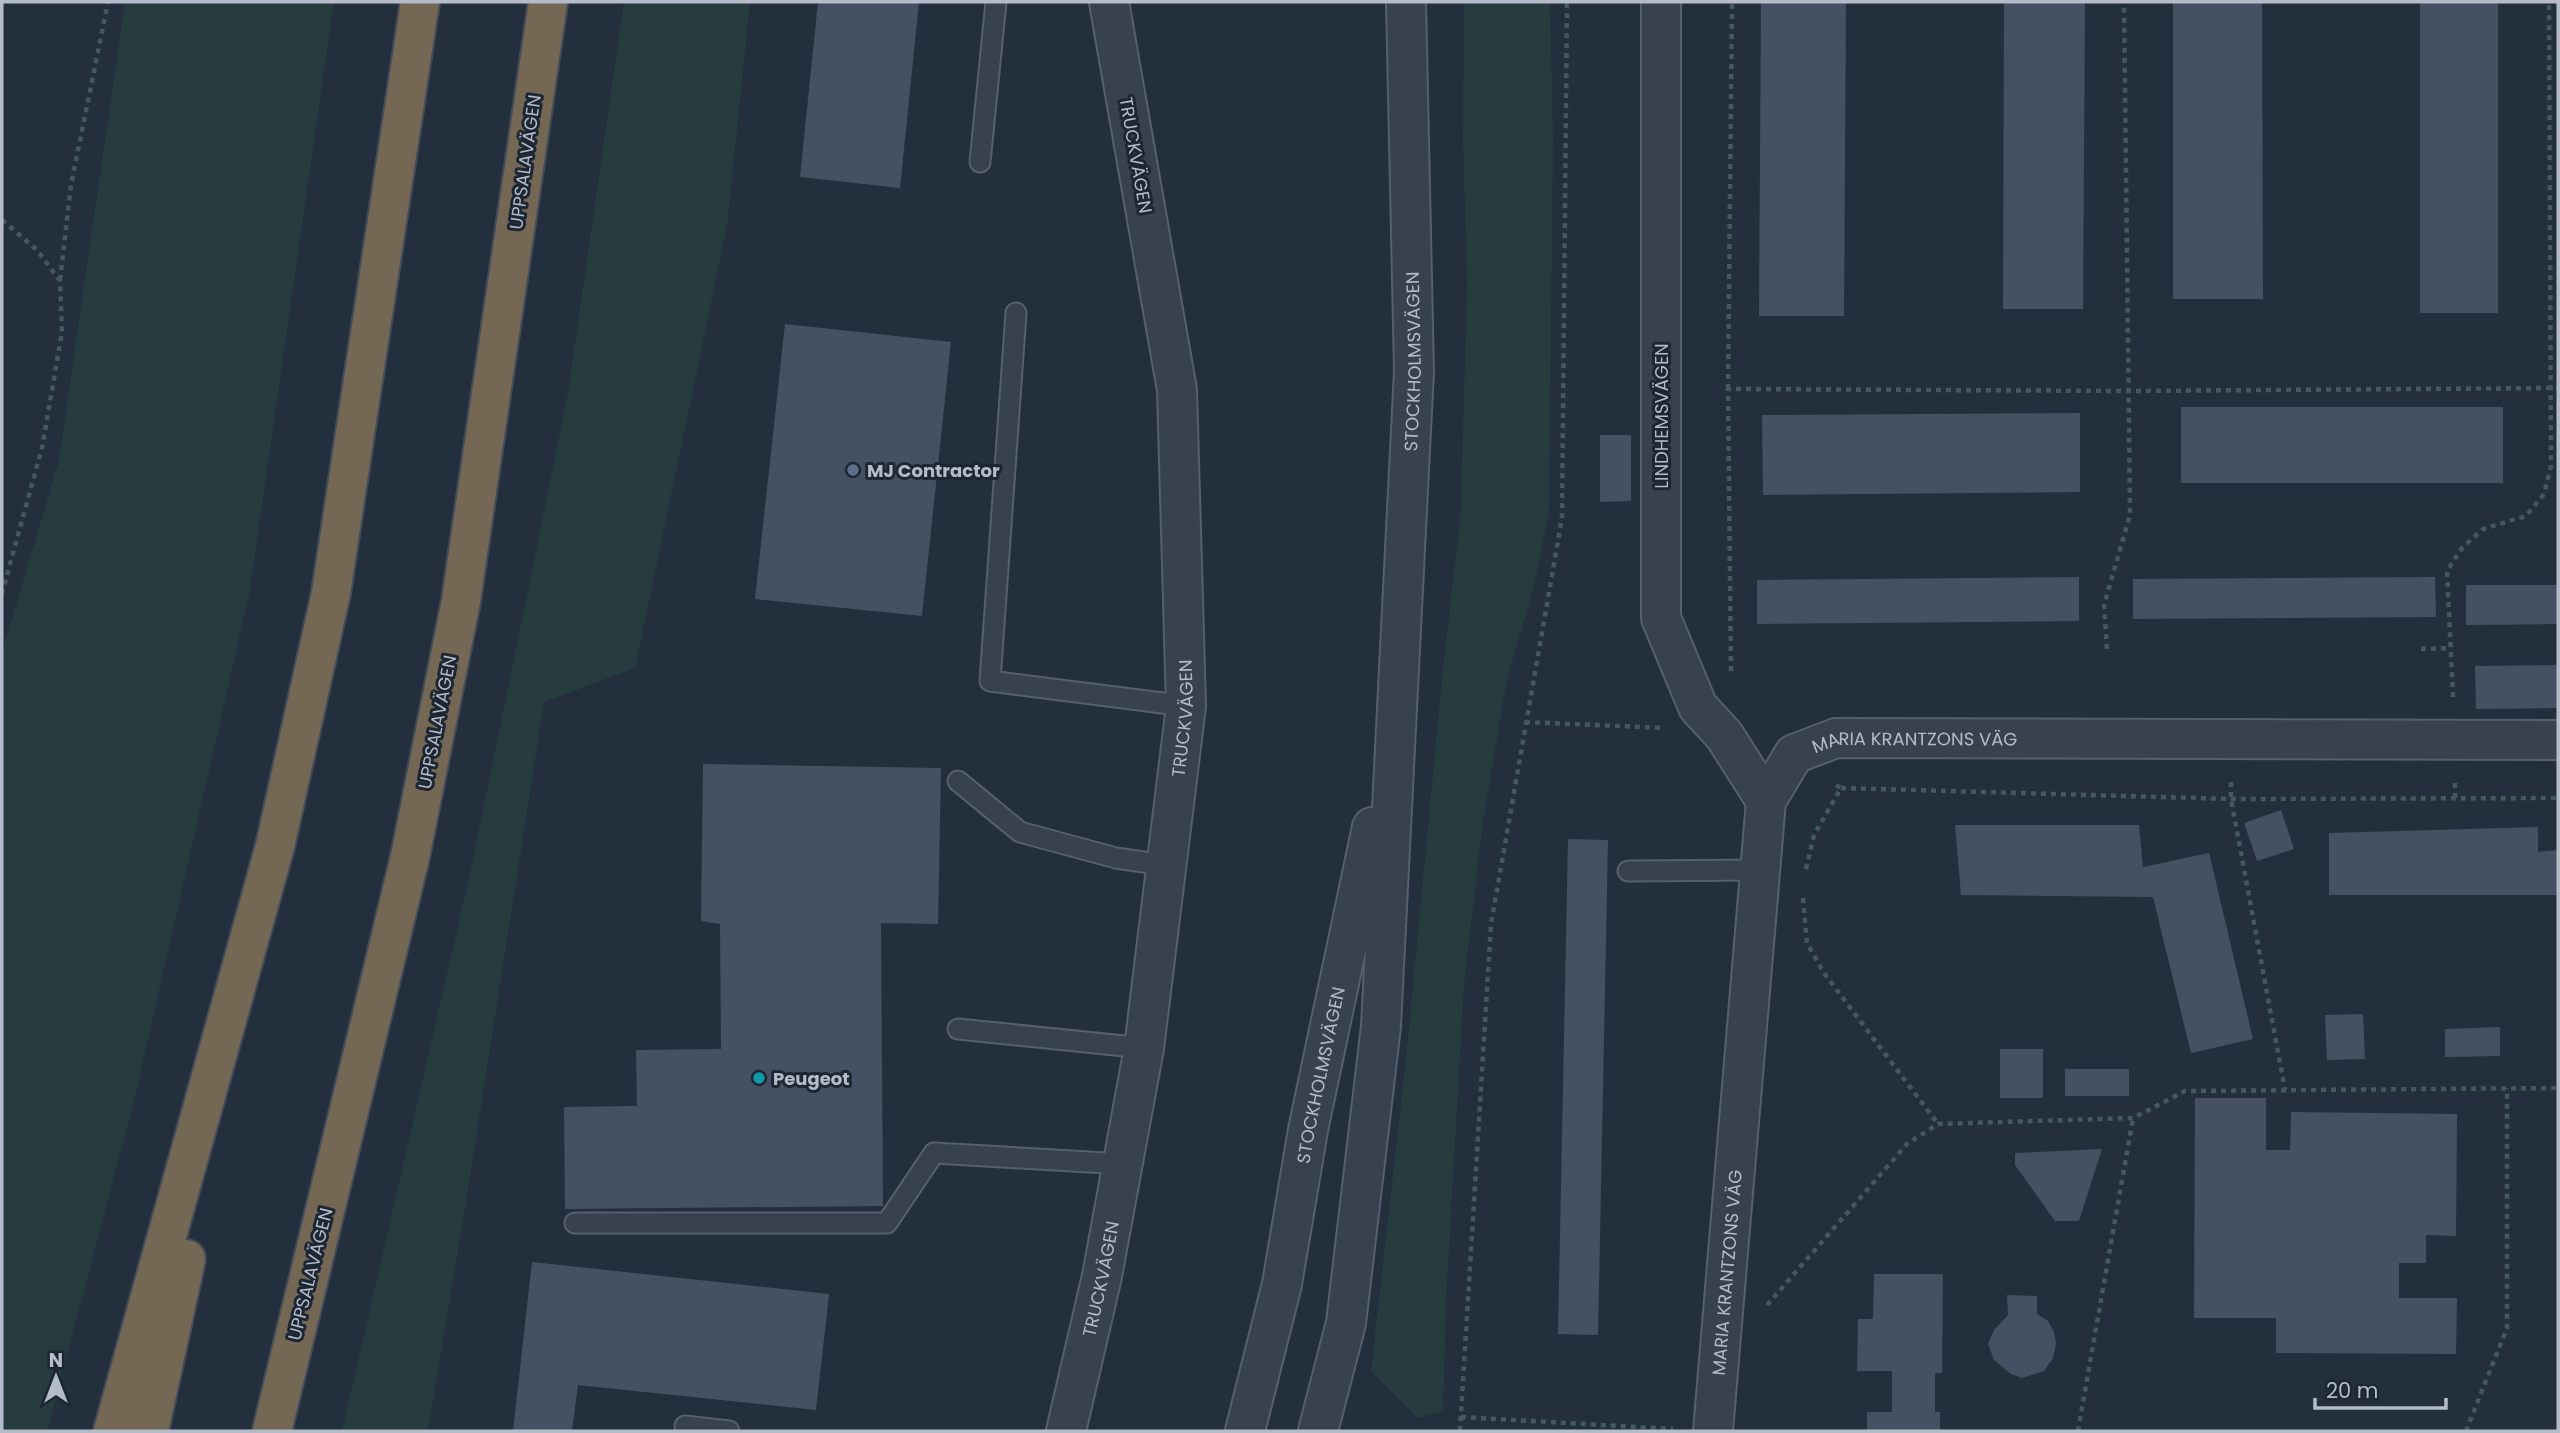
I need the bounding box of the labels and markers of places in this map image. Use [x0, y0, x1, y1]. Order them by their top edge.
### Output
place label: MJ Contractor [867, 458, 1000, 483]
marker: MJ Contractor [845, 462, 861, 478]
place label: Peugeot [773, 1066, 850, 1091]
marker: Peugeot [751, 1070, 767, 1086]

